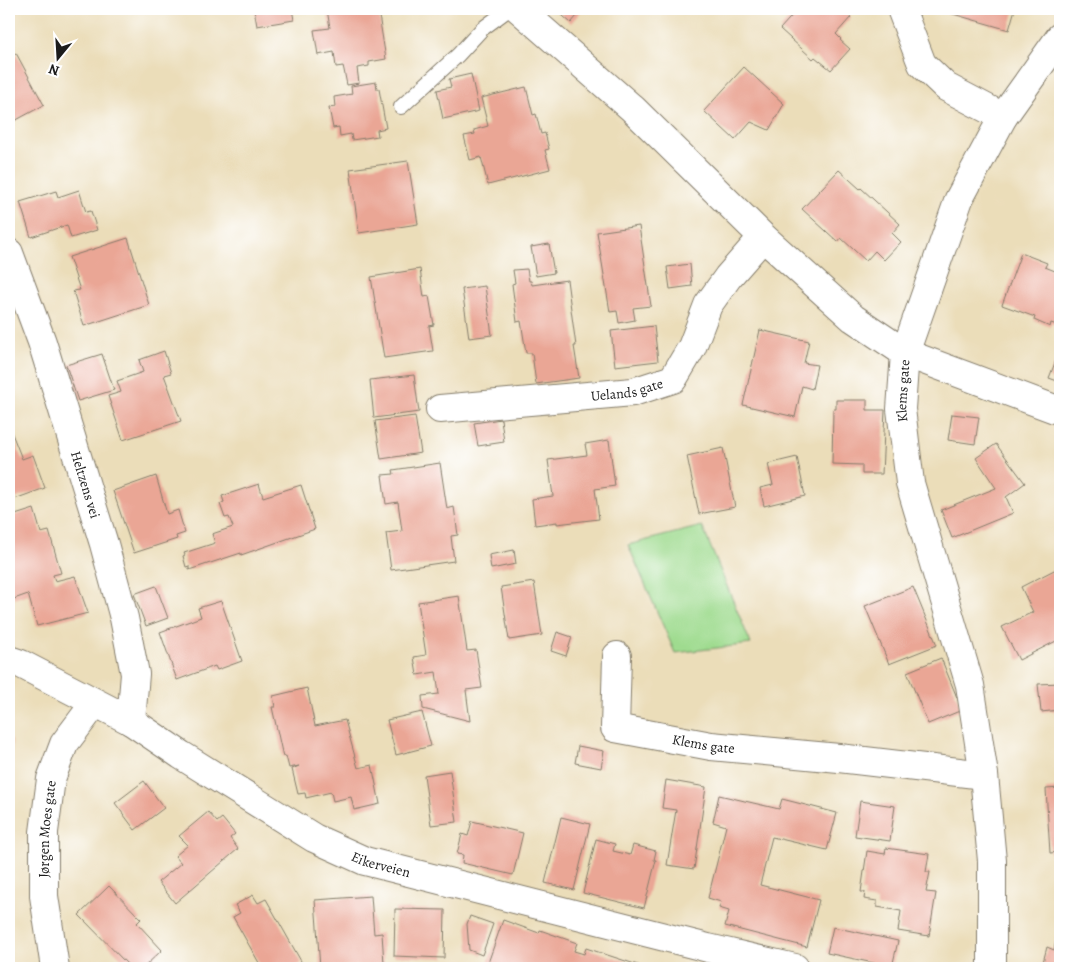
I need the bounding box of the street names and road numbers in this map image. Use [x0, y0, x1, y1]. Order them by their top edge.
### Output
street label: Klems gate [891, 359, 914, 423]
street label: Uelands gate [590, 373, 665, 405]
street label: Heltzens vei [66, 448, 105, 521]
street label: Klems gate [671, 729, 736, 758]
street label: Jørgen Moes gate [34, 779, 60, 878]
street label: Eikerveien [348, 847, 413, 882]

